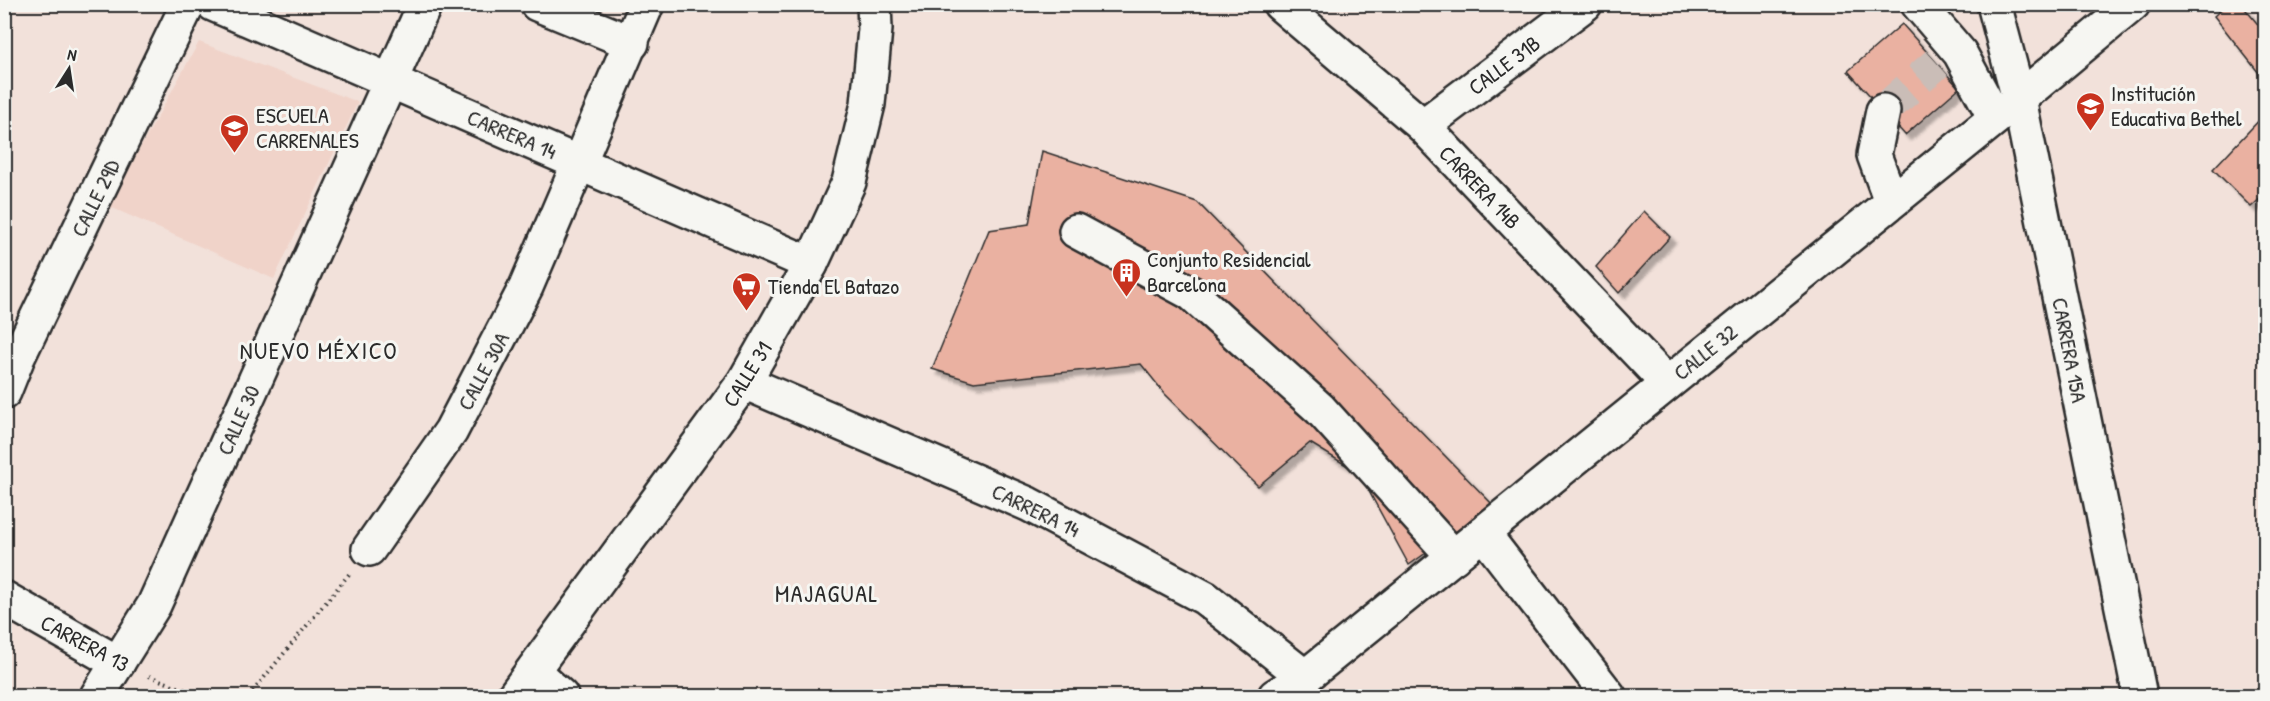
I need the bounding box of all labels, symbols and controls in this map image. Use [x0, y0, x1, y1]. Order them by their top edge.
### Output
street label: CALLE 31B [1462, 28, 1546, 102]
north arrow [39, 39, 99, 99]
text: N [66, 43, 79, 66]
place label: Institución Educativa Bethel [2111, 78, 2242, 133]
school or university icon: Institución Educativa Bethel [2074, 90, 2106, 132]
place label: ESCUELA CARRENALES [256, 100, 359, 155]
street label: CARRERA 14 [463, 102, 561, 166]
school or university icon: ESCUELA CARRENALES [219, 112, 251, 154]
street label: CARRERA 14B [1433, 139, 1527, 235]
street label: CALLE 29D [63, 154, 127, 242]
place label: Conjunto Residencial Barcelona [1147, 244, 1311, 299]
building icon: Conjunto Residencial Barcelona [1110, 256, 1142, 298]
supermarket icon: Tienda El Batazo [731, 270, 763, 312]
place label: Tienda El Batazo [768, 271, 899, 301]
street label: CARRERA 15A [2045, 295, 2095, 405]
street label: CALLE 32 [1667, 317, 1744, 387]
street label: CALLE 30A [450, 326, 516, 415]
district label: NUEVO MÉXICO [240, 334, 398, 366]
street label: CALLE 31 [715, 336, 779, 412]
street label: CALLE 30 [209, 380, 267, 460]
street label: CARRERA 14 [987, 476, 1085, 544]
district label: MAJAGUAL [775, 577, 879, 609]
street label: CARRERA 13 [36, 607, 135, 679]

